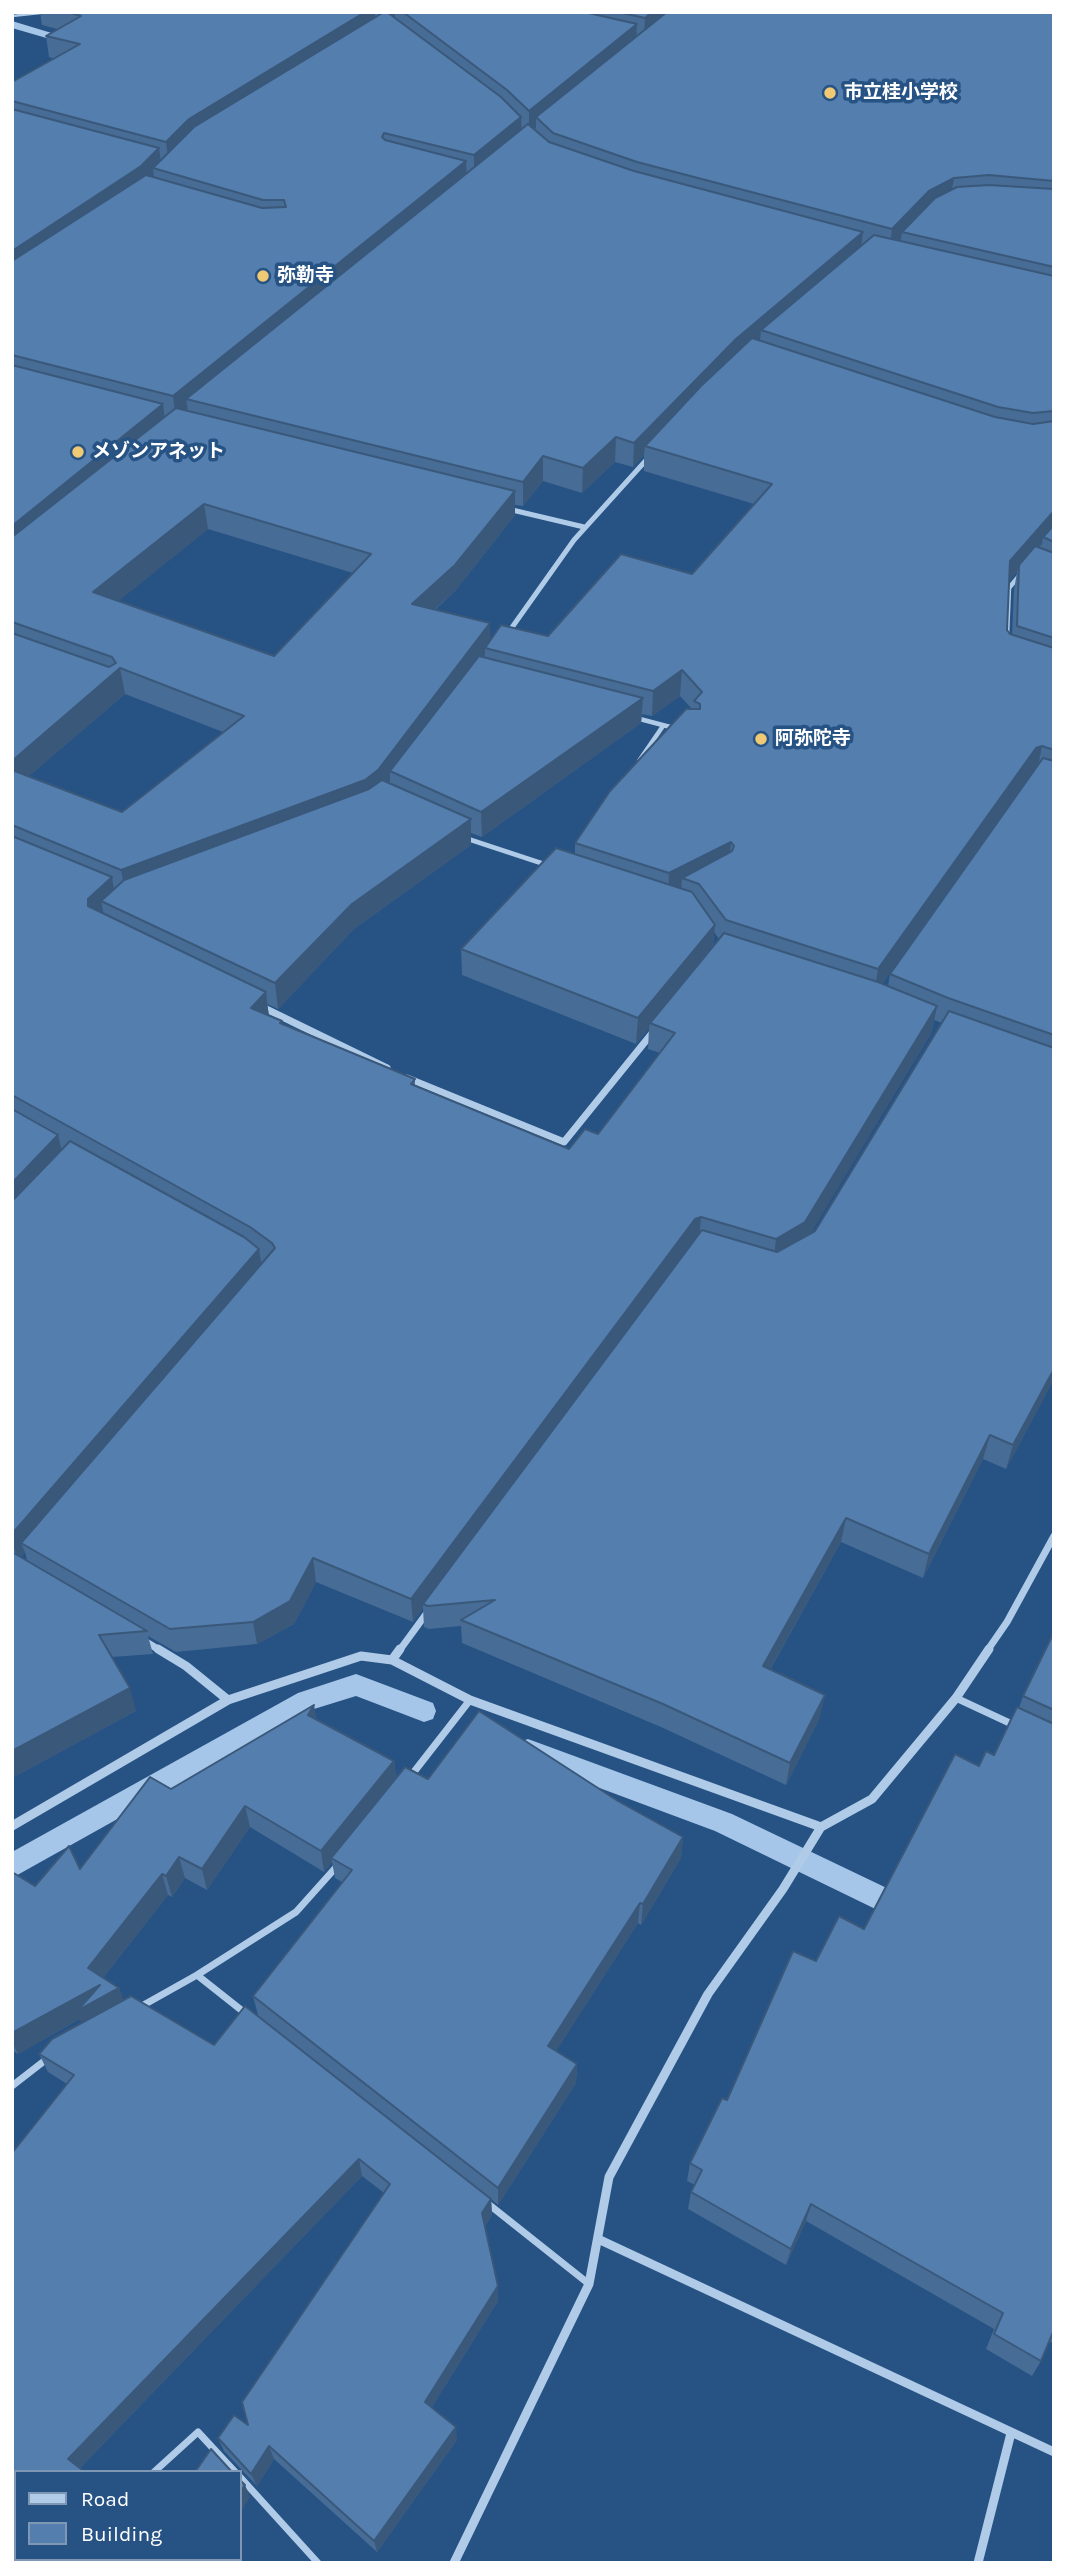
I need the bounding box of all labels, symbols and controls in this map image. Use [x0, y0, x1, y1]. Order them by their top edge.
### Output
place label: 市立桂小学校 [844, 82, 958, 104]
marker: 市立桂小学校 [822, 85, 838, 101]
place label: 弥勒寺 [277, 265, 334, 287]
marker: 弥勒寺 [255, 268, 271, 284]
place label: メゾンアネット [92, 441, 225, 463]
marker: メゾンアネット [70, 444, 86, 460]
place label: 阿弥陀寺 [775, 728, 851, 750]
marker: 阿弥陀寺 [753, 731, 769, 747]
legend [14, 2470, 242, 2561]
text: Road [81, 2487, 129, 2511]
text: Building [81, 2522, 162, 2546]

